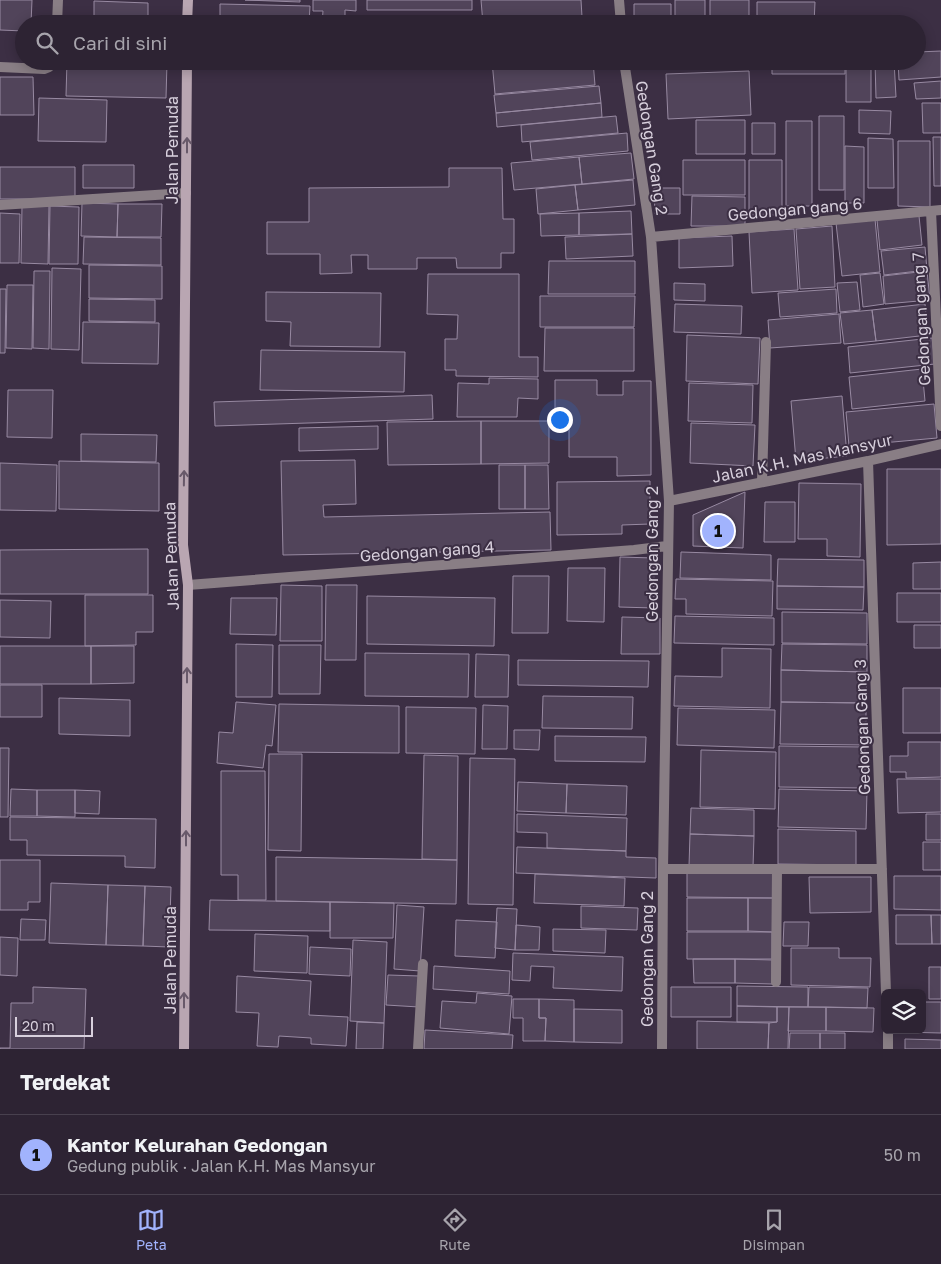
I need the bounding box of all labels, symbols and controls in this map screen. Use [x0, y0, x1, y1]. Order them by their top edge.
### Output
search box [15, 15, 926, 70]
icon: search [33, 29, 61, 57]
text: Cari di sini [73, 31, 167, 54]
street label: Gedongan Gang 2 [631, 79, 673, 217]
street label: Jalan Pemuda [162, 96, 182, 204]
one-way arrow [182, 137, 192, 153]
street label: Gedongan gang 6 [727, 193, 863, 225]
street label: Gedongan gang 7 [908, 252, 934, 386]
your location [547, 407, 573, 433]
street label: Jalan K.H. Mas Mansyur [710, 429, 894, 487]
one-way arrow [179, 470, 188, 486]
street label: Gedongan Gang 2 [642, 486, 662, 622]
street label: Jalan Pemuda [159, 502, 183, 610]
pin: 1 [702, 512, 734, 550]
street label: Gedongan gang 4 [359, 536, 495, 566]
street label: Gedongan Gang 3 [850, 659, 874, 795]
one-way arrow [182, 668, 192, 684]
one-way arrow [181, 830, 191, 846]
street label: Gedongan Gang 2 [637, 891, 657, 1027]
street label: Jalan Pemuda [160, 906, 180, 1014]
map controls [881, 989, 926, 1034]
button: layers [881, 989, 926, 1034]
one-way arrow [179, 993, 189, 1009]
scale bar [15, 1014, 92, 1037]
text: 20 m [22, 1017, 55, 1034]
text: Terdekat [20, 1069, 110, 1095]
text: Kantor Kelurahan Gedongan [67, 1133, 327, 1156]
text: 1 [32, 1145, 40, 1165]
text: 50 m [884, 1145, 921, 1165]
text: Gedung publik · Jalan K.H. Mas Mansyur [67, 1156, 375, 1176]
tab: Peta [136, 1206, 167, 1253]
tab: Rute [439, 1206, 470, 1253]
tab: Disimpan [743, 1206, 805, 1253]

